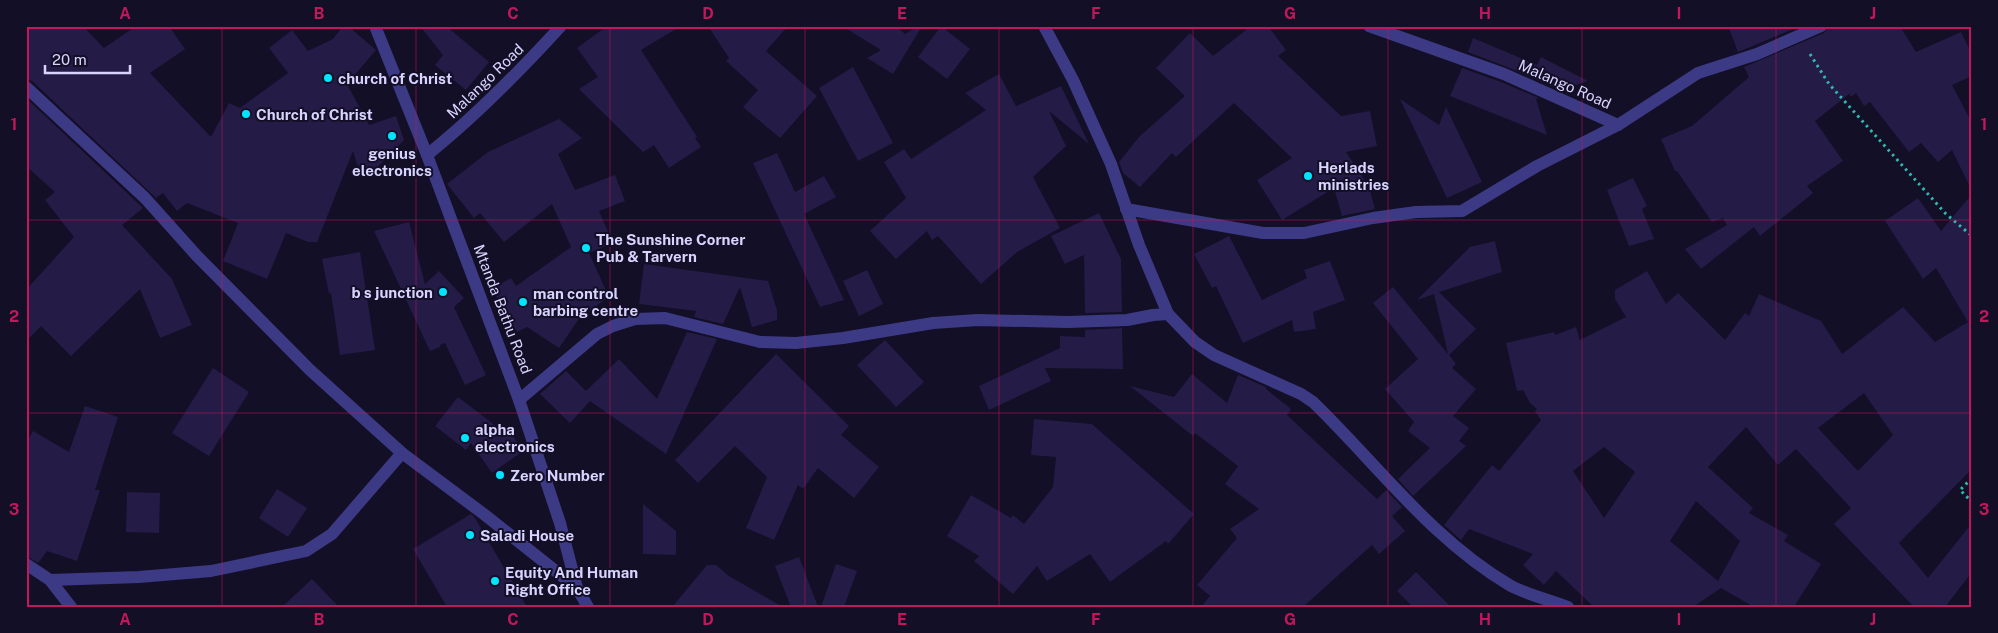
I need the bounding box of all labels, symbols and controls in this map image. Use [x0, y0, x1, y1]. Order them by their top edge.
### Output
text: A [119, 4, 131, 23]
text: B [314, 4, 325, 23]
text: C [507, 4, 519, 23]
text: D [702, 4, 714, 23]
text: E [897, 4, 907, 23]
text: F [1091, 4, 1101, 23]
text: G [1284, 4, 1296, 23]
text: H [1479, 4, 1491, 23]
text: I [1677, 4, 1681, 23]
text: J [1870, 4, 1876, 23]
street label: Malango Road [443, 40, 527, 122]
scale bar [45, 42, 130, 74]
text: 20 m [52, 51, 87, 68]
street label: Malango Road [1516, 56, 1614, 112]
place label: church of Christ [338, 70, 452, 87]
marker: church of Christ [322, 72, 334, 84]
place label: Church of Christ [256, 106, 373, 123]
marker: Church of Christ [240, 108, 252, 120]
text: 1 [11, 115, 17, 134]
text: 1 [1981, 115, 1987, 134]
marker: genius electronics [386, 130, 398, 142]
place label: genius electronics [352, 145, 432, 179]
place label: Herlads ministries [1318, 159, 1389, 193]
marker: Herlads ministries [1302, 170, 1314, 182]
place label: The Sunshine Corner Pub & Tarvern [596, 231, 745, 265]
street label: Mtanda Bathu Road [470, 242, 536, 376]
marker: The Sunshine Corner Pub & Tarvern [580, 242, 592, 254]
place label: b s junction [351, 284, 433, 301]
place label: man control barbing centre [533, 285, 638, 319]
marker: b s junction [437, 286, 449, 298]
marker: man control barbing centre [517, 296, 529, 308]
text: 2 [9, 307, 19, 326]
text: 2 [1979, 307, 1989, 326]
place label: alpha electronics [475, 421, 555, 455]
marker: alpha electronics [459, 432, 471, 444]
place label: Zero Number [510, 467, 605, 484]
marker: Zero Number [494, 469, 506, 481]
text: 3 [9, 500, 19, 519]
text: 3 [1979, 500, 1989, 519]
place label: Saladi House [480, 527, 574, 544]
marker: Saladi House [464, 529, 476, 541]
place label: Equity And Human Right Office [505, 564, 638, 598]
marker: Equity And Human Right Office [489, 575, 501, 587]
text: A [119, 610, 131, 629]
text: B [314, 610, 325, 629]
text: C [507, 610, 519, 629]
text: D [702, 610, 714, 629]
text: E [897, 610, 907, 629]
text: F [1091, 610, 1101, 629]
text: G [1284, 610, 1296, 629]
text: H [1479, 610, 1491, 629]
text: I [1677, 610, 1681, 629]
text: J [1870, 610, 1876, 629]

